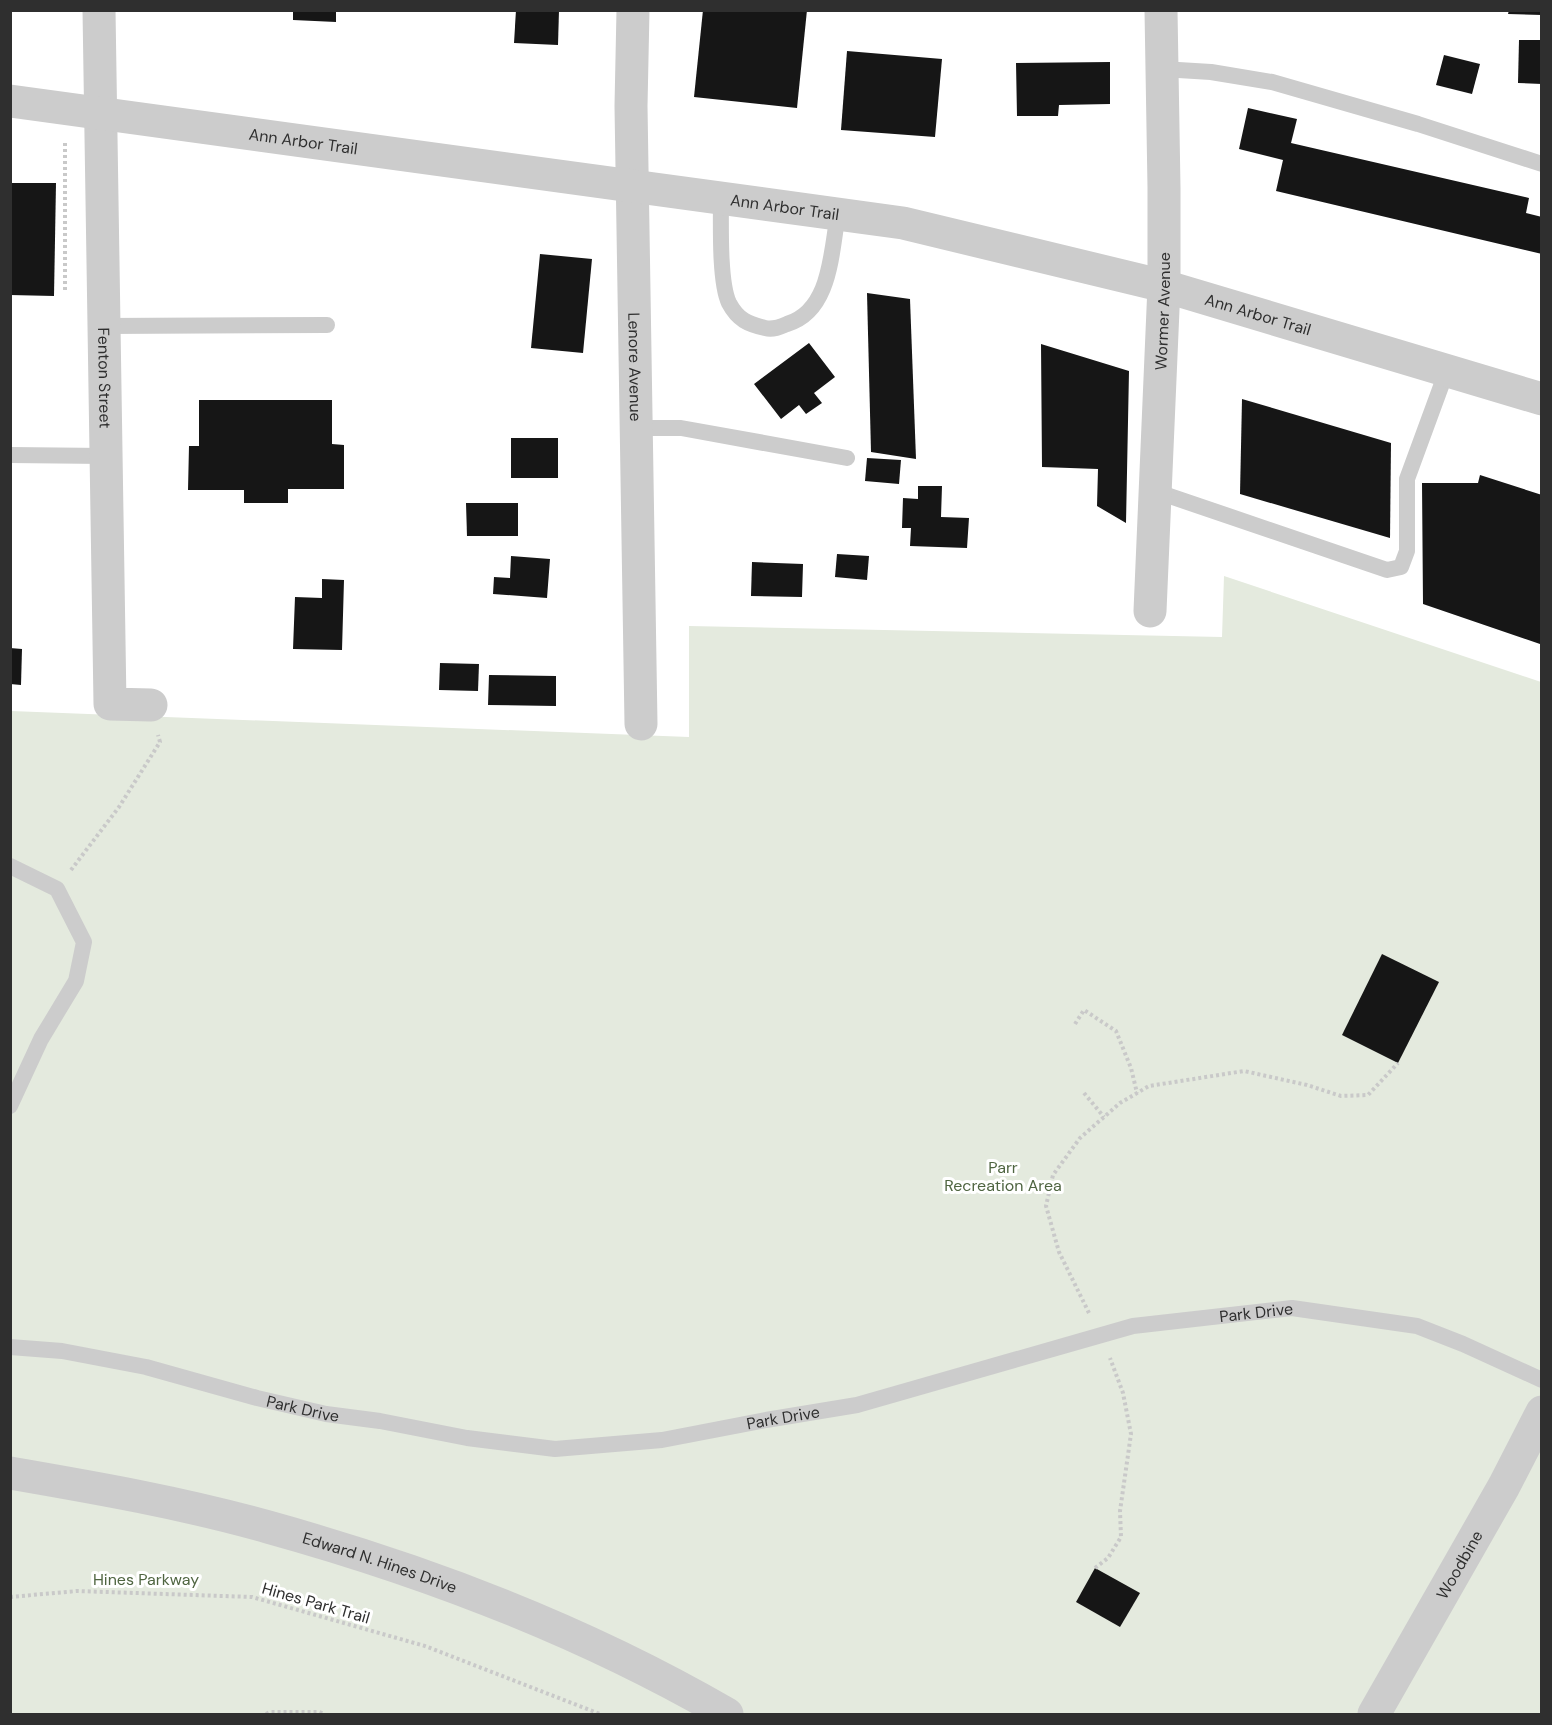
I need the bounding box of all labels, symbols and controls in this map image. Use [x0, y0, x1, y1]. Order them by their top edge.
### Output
street label: Ann Arbor Trail [248, 123, 359, 159]
street label: Ann Arbor Trail [729, 189, 841, 225]
street label: Wormer Avenue [1150, 252, 1175, 371]
street label: Ann Arbor Trail [1203, 288, 1314, 340]
street label: Lenore Avenue [624, 312, 647, 422]
street label: Fenton Street [94, 327, 116, 429]
park label: Parr Recreation Area [944, 1157, 1062, 1196]
street label: Park Drive [1218, 1297, 1294, 1327]
street label: Park Drive [265, 1390, 340, 1426]
street label: Park Drive [745, 1401, 821, 1434]
street label: Woodbine [1431, 1526, 1487, 1603]
street label: Edward N. Hines Drive [300, 1527, 460, 1598]
park label: Hines Parkway [93, 1569, 199, 1590]
street label: Hines Park Trail [260, 1578, 372, 1628]

